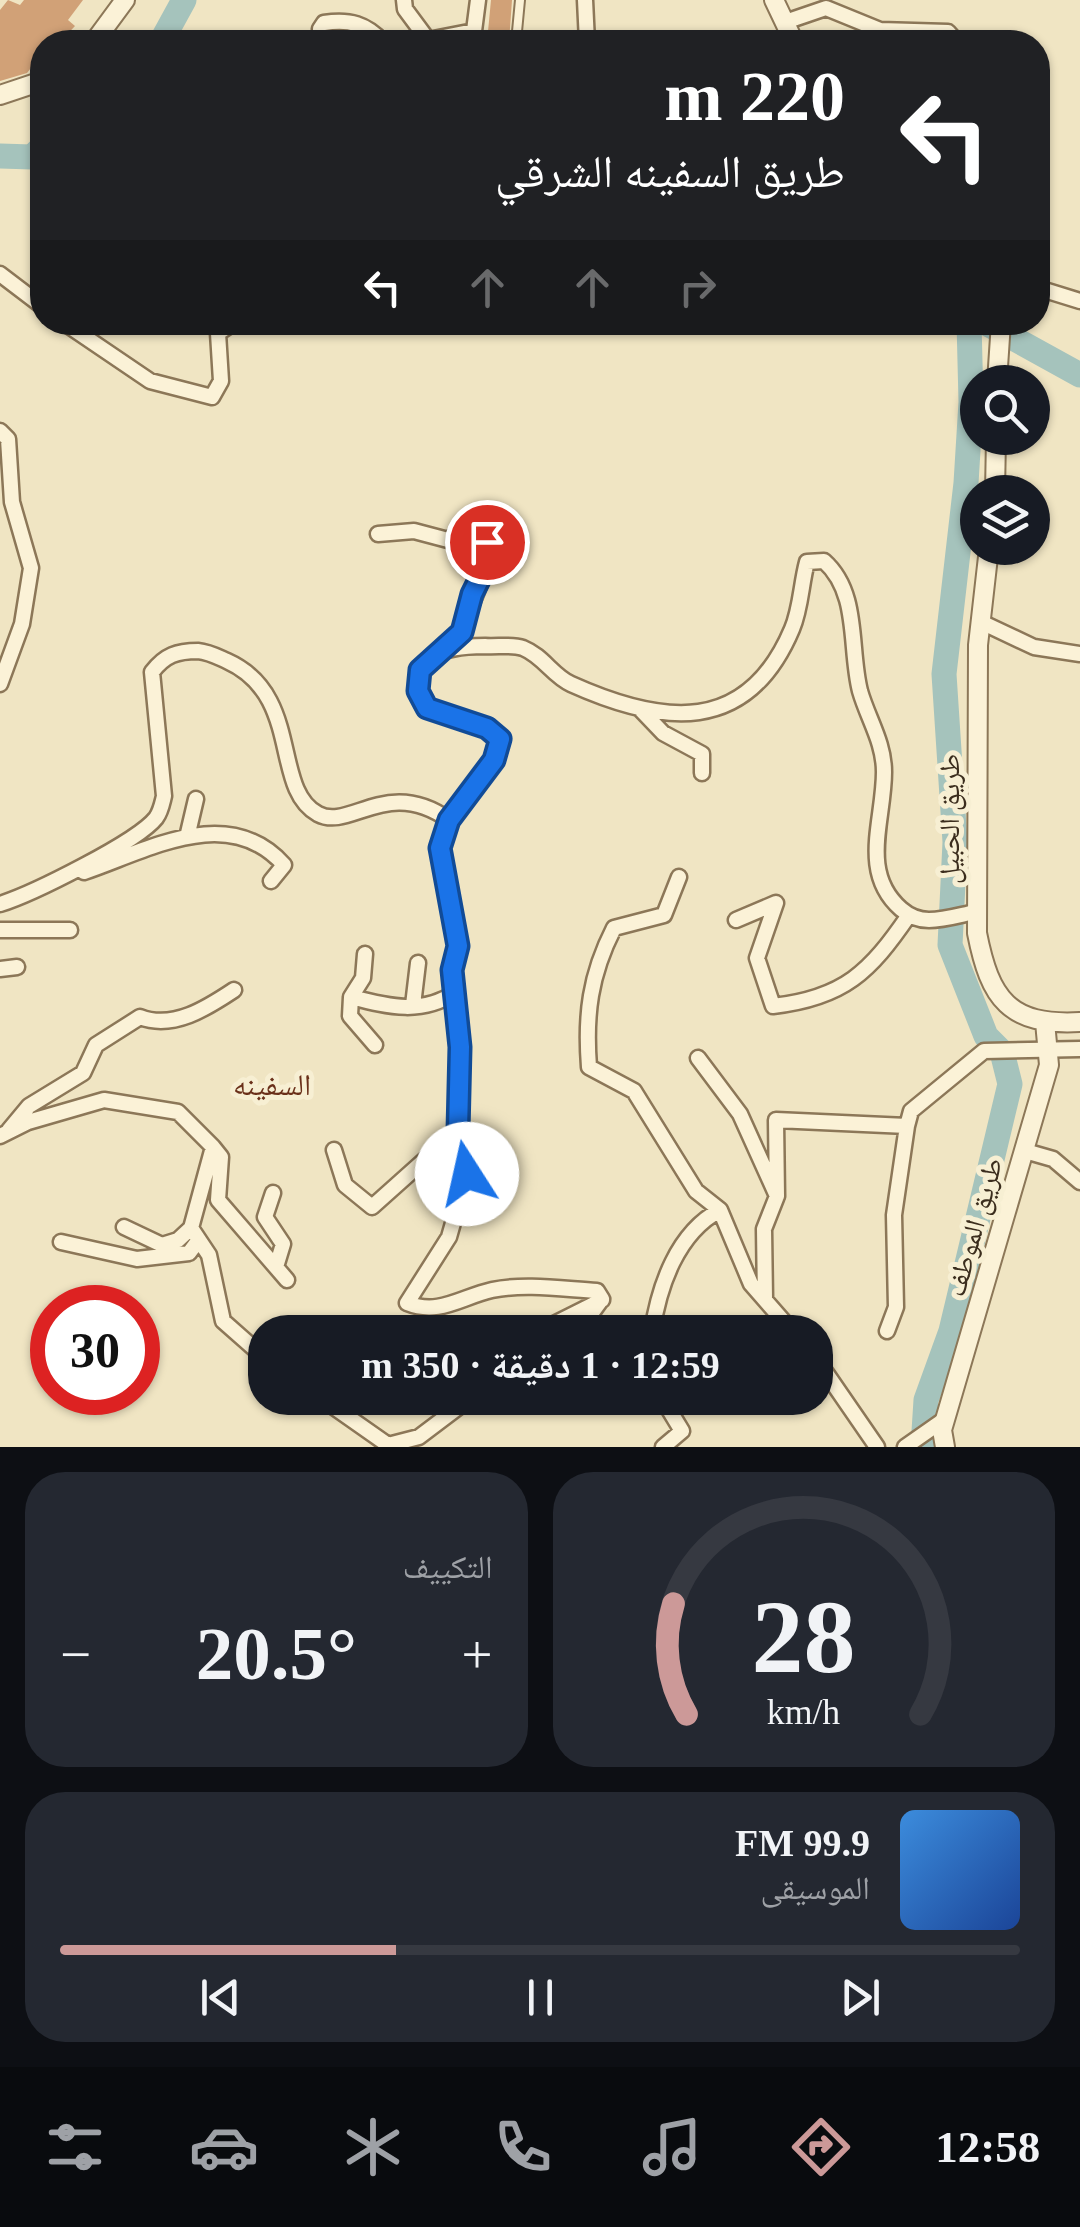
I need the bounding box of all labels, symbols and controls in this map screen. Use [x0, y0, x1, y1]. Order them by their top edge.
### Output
text: 220 m [664, 58, 845, 135]
icon: left [880, 70, 1010, 200]
text: طريق السفينه الشرقي [495, 147, 845, 197]
icon: left [355, 260, 410, 315]
icon: ahead [460, 260, 515, 315]
icon: ahead [565, 260, 620, 315]
icon: right [670, 260, 725, 315]
map controls [960, 365, 1050, 565]
button: search [960, 365, 1050, 455]
button: layers [960, 475, 1050, 565]
pin [445, 500, 530, 585]
icon: arrive [460, 515, 515, 570]
street label: طريق الحبيل [934, 754, 967, 884]
district label: السفينه [233, 1068, 311, 1101]
position arrow [415, 1122, 519, 1226]
street label: طريق الموطف [939, 1154, 1011, 1301]
speed limit sign: 30 [30, 1285, 160, 1415]
text: 12:59 · 1 دقيقة · 350 m [361, 1344, 720, 1386]
text: التكييف [403, 1549, 493, 1585]
text: 28 [752, 1579, 856, 1694]
text: 20.5° [196, 1612, 357, 1695]
text: − [60, 1624, 91, 1685]
text: + [461, 1624, 493, 1685]
text: km/h [767, 1692, 841, 1732]
text: 99.9 FM [735, 1822, 870, 1864]
text: الموسيقى [760, 1870, 870, 1906]
icon: previous [193, 1970, 248, 2025]
icon: pause [513, 1970, 568, 2025]
icon: next [833, 1970, 888, 2025]
icon: filters [40, 2112, 110, 2182]
icon: car [189, 2112, 259, 2182]
icon: climate [338, 2112, 408, 2182]
icon: phone [488, 2112, 558, 2182]
icon: music [637, 2112, 707, 2182]
icon: directions [786, 2112, 856, 2182]
text: 12:58 [935, 2122, 1040, 2172]

